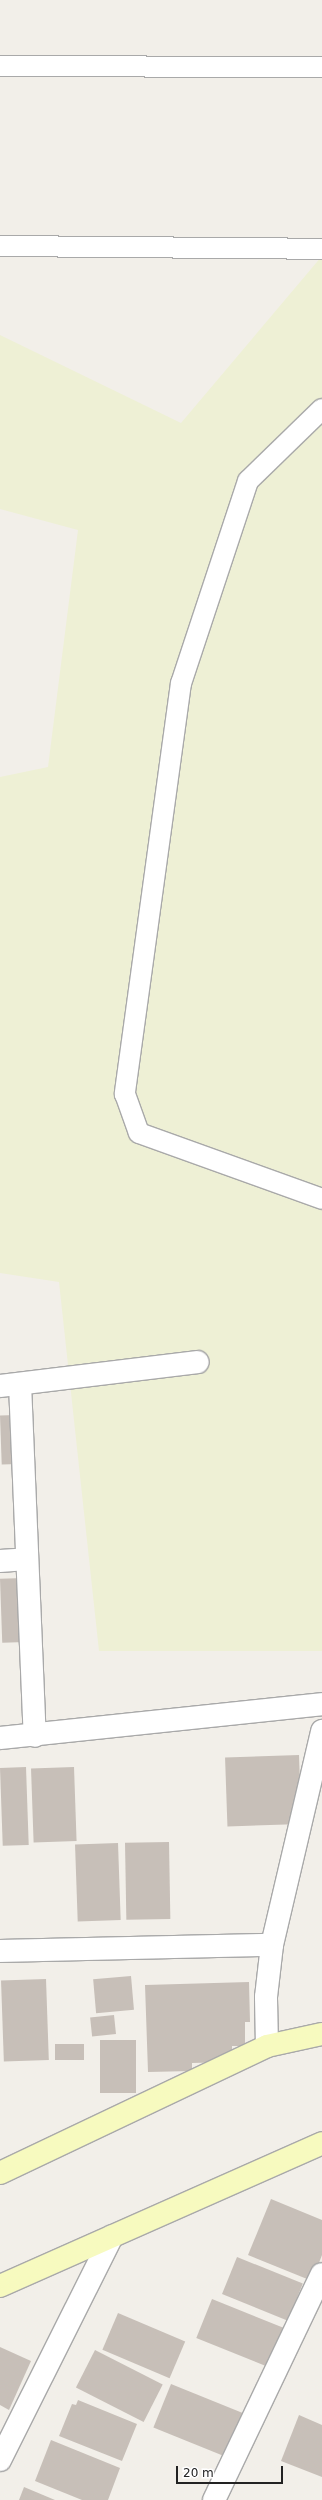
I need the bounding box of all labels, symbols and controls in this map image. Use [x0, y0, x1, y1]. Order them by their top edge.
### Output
scale bar [178, 2458, 285, 2484]
text: 20 m [183, 2466, 214, 2480]

